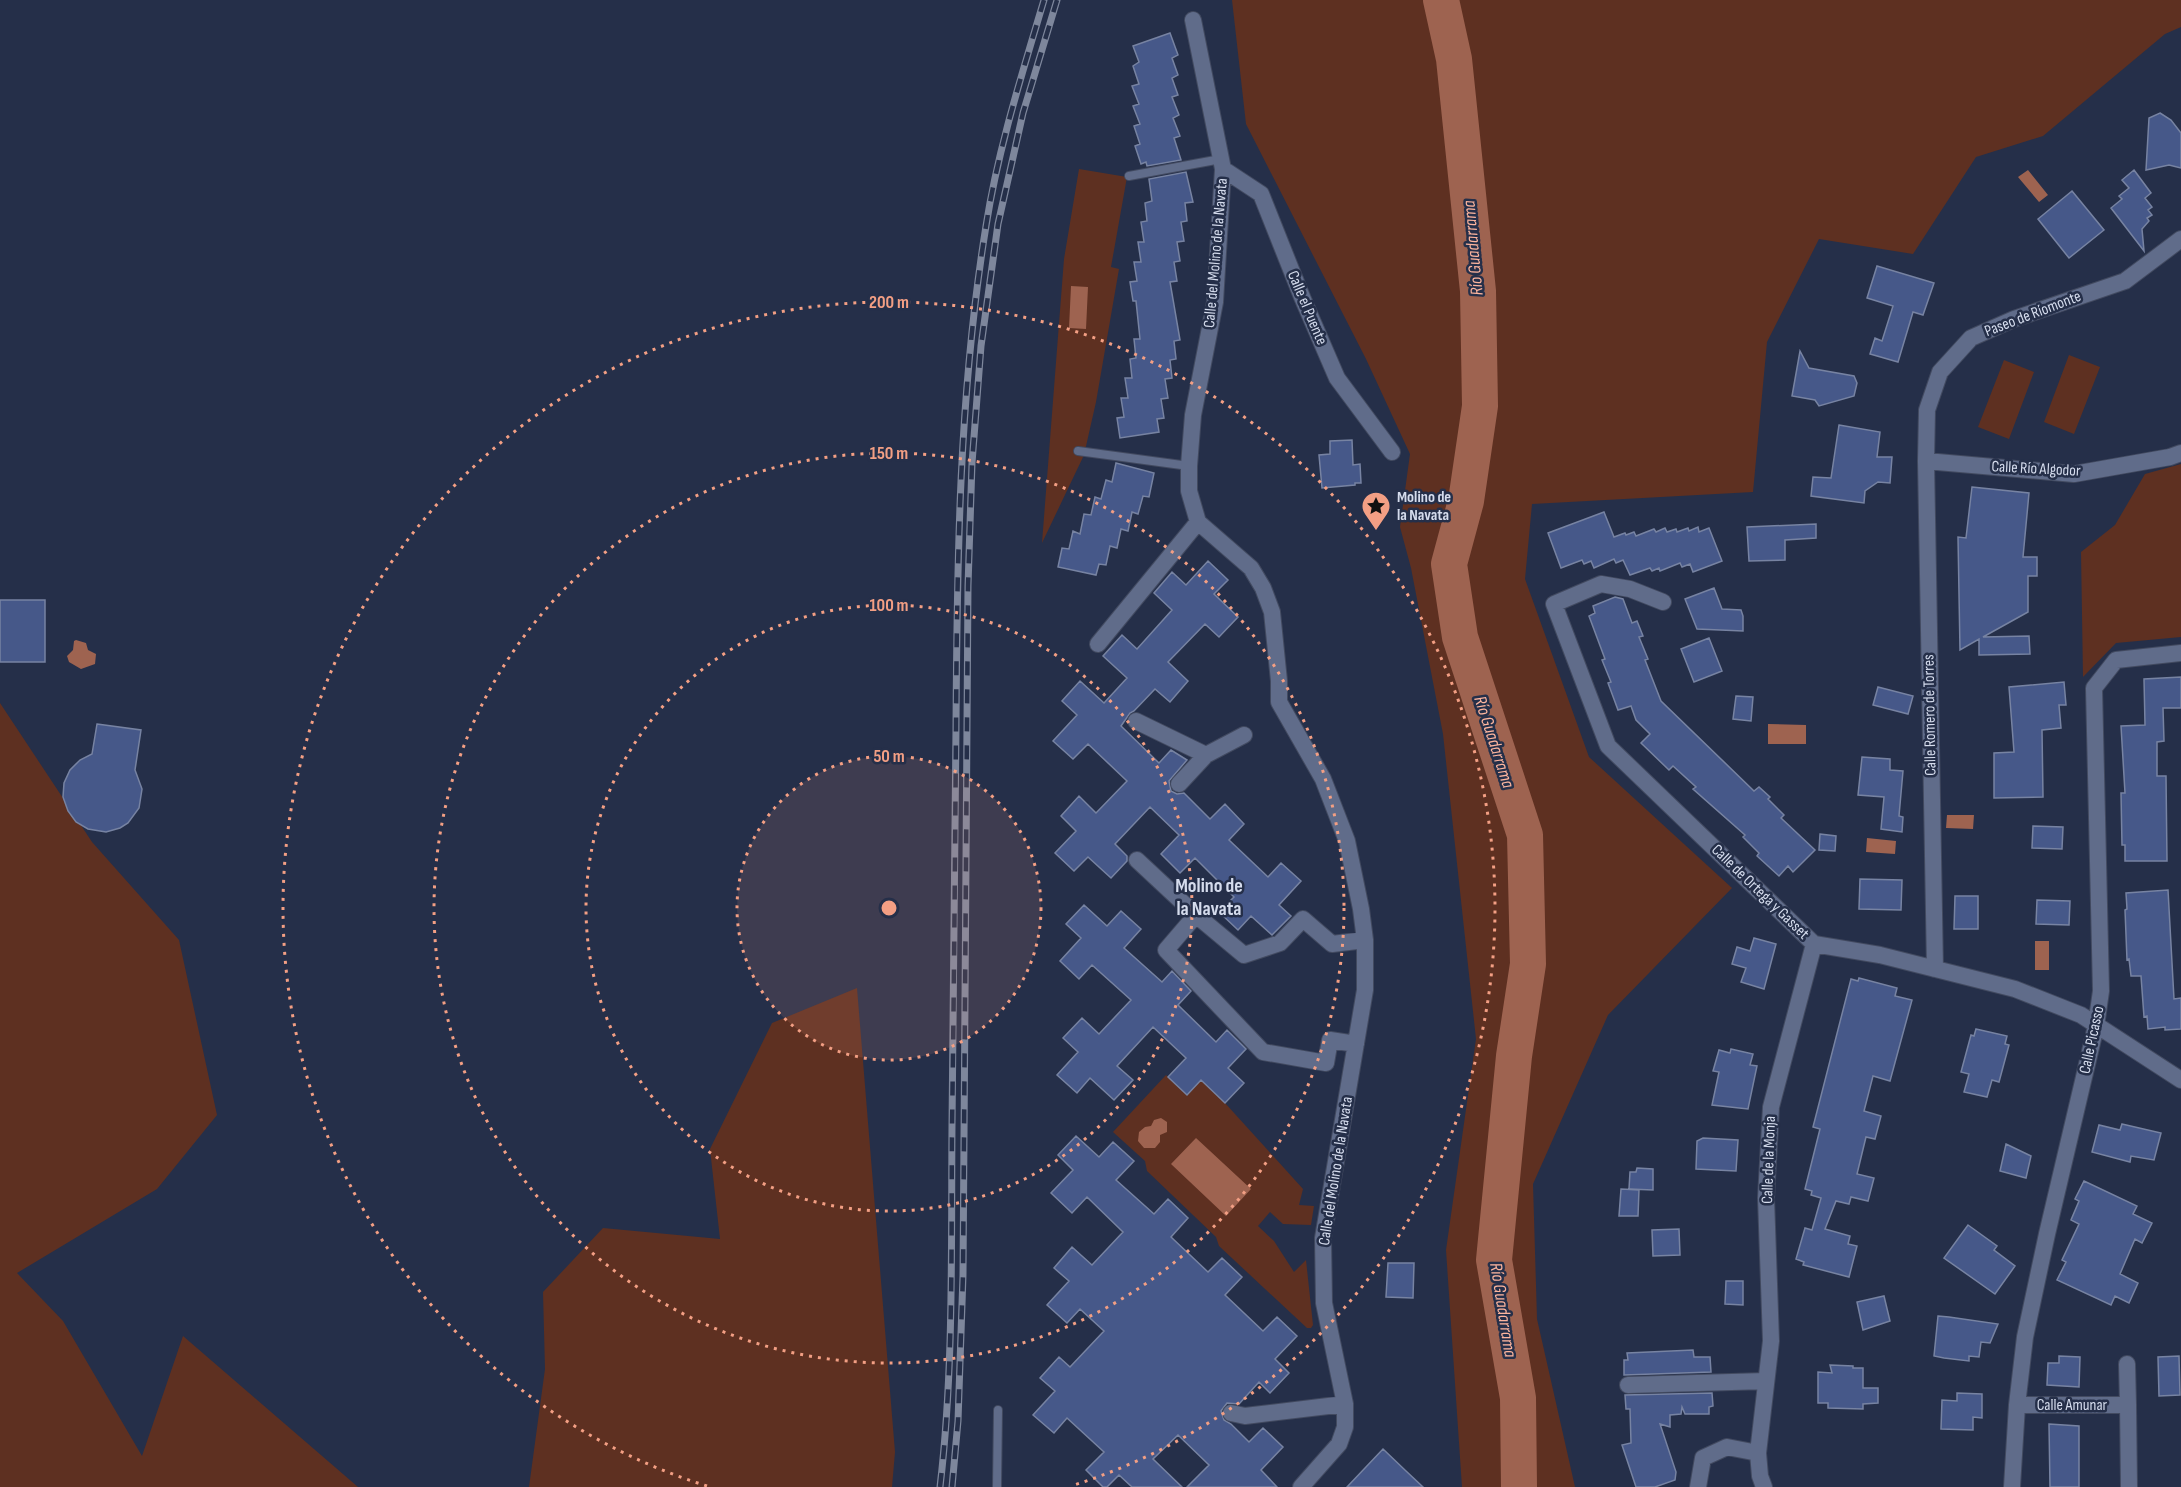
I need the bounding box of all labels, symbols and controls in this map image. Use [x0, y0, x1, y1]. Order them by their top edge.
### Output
street label: Calle del Molino de la Navata [1200, 177, 1232, 329]
water label: Río Guadarrama [1458, 199, 1488, 296]
street label: Calle el Puente [1283, 268, 1331, 348]
street label: Paseo de Ríomonte [1982, 287, 2084, 341]
text: 200 m [869, 292, 909, 313]
text: 150 m [870, 443, 908, 464]
street label: Calle Río Algodor [1991, 457, 2081, 481]
place label: Molino de la Navata [1397, 488, 1451, 525]
place icon: Molino de la Navata [1360, 490, 1392, 532]
text: 100 m [870, 595, 909, 616]
street label: Calle Romero de Torres [1919, 654, 1941, 776]
water label: Río Guadarrama [1469, 693, 1519, 791]
text: 50 m [873, 746, 905, 767]
street label: Calle de Ortega y Gasset [1707, 841, 1813, 943]
district label: Molino de la Navata [1175, 874, 1243, 921]
centre of rings [879, 898, 899, 918]
street label: Calle Picasso [2076, 1004, 2108, 1076]
street label: Calle del Molino de la Navata [1315, 1095, 1357, 1247]
street label: Calle de la Monja [1758, 1116, 1780, 1204]
water label: Río Guadarrama [1485, 1261, 1521, 1359]
street label: Calle Amunar [2037, 1396, 2108, 1415]

